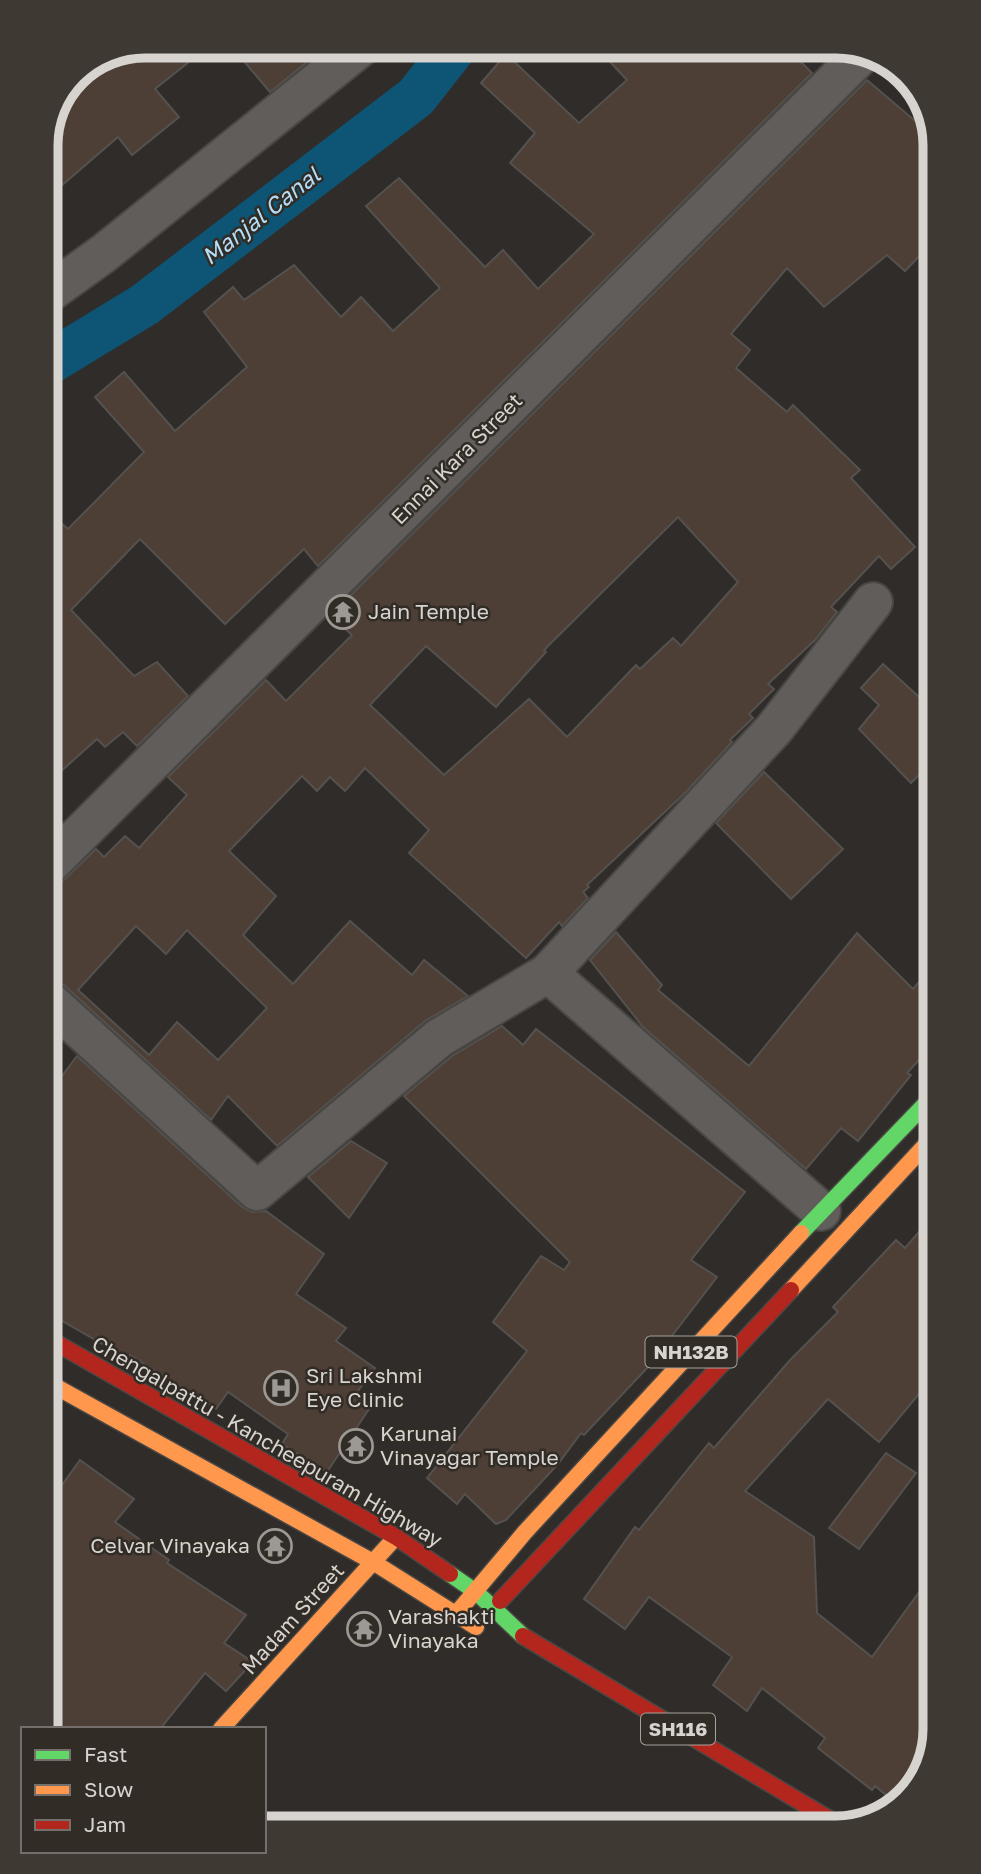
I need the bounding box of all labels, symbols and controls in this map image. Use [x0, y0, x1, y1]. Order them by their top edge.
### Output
water label: Manjal Canal [196, 159, 326, 270]
street label: Ennai Kara Street [385, 387, 527, 529]
temple icon: Jain Temple [324, 593, 362, 631]
place label: Jain Temple [368, 598, 489, 624]
street label: Chengalpattu - Kancheepuram Highway [88, 1330, 448, 1553]
road number: NH132B [646, 1336, 736, 1368]
place label: Sri Lakshmi Eye Clinic [306, 1362, 423, 1412]
hospital icon: Sri Lakshmi Eye Clinic [262, 1369, 300, 1407]
place label: Karunai Vinayagar Temple [380, 1420, 559, 1470]
temple icon: Karunai Vinayagar Temple [337, 1427, 375, 1465]
temple icon: Celvar Vinayaka [256, 1527, 294, 1565]
place label: Celvar Vinayaka [90, 1532, 250, 1558]
street label: Madam Street [236, 1557, 349, 1679]
place label: Varashakti Vinayaka [388, 1603, 495, 1653]
temple icon: Varashakti Vinayaka [345, 1610, 383, 1648]
road number: SH116 [641, 1714, 715, 1744]
legend [21, 1727, 266, 1853]
text: Fast [84, 1741, 127, 1767]
text: Slow [84, 1776, 133, 1802]
text: Jam [84, 1811, 126, 1837]

